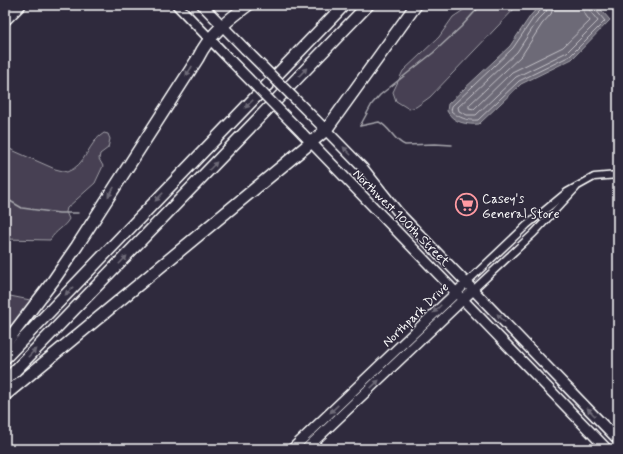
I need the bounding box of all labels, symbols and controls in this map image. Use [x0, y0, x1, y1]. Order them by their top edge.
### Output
one-way arrow [186, 66, 193, 77]
one-way arrow [298, 67, 308, 77]
one-way arrow [244, 99, 254, 109]
one-way arrow [342, 146, 352, 156]
one-way arrow [208, 161, 218, 171]
street label: Northwest 100th Street [349, 166, 453, 271]
one-way arrow [107, 187, 115, 197]
place label: Casey's General Store [482, 191, 560, 223]
one-way arrow [154, 192, 164, 202]
supermarket icon: Casey's General Store [453, 192, 479, 218]
one-way arrow [118, 255, 128, 265]
street label: Northpark Drive [379, 279, 453, 351]
one-way arrow [64, 286, 74, 296]
one-way arrow [432, 304, 442, 314]
one-way arrow [496, 313, 506, 323]
one-way arrow [27, 348, 37, 358]
one-way arrow [370, 379, 380, 388]
one-way arrow [329, 404, 339, 414]
one-way arrow [586, 407, 596, 417]

